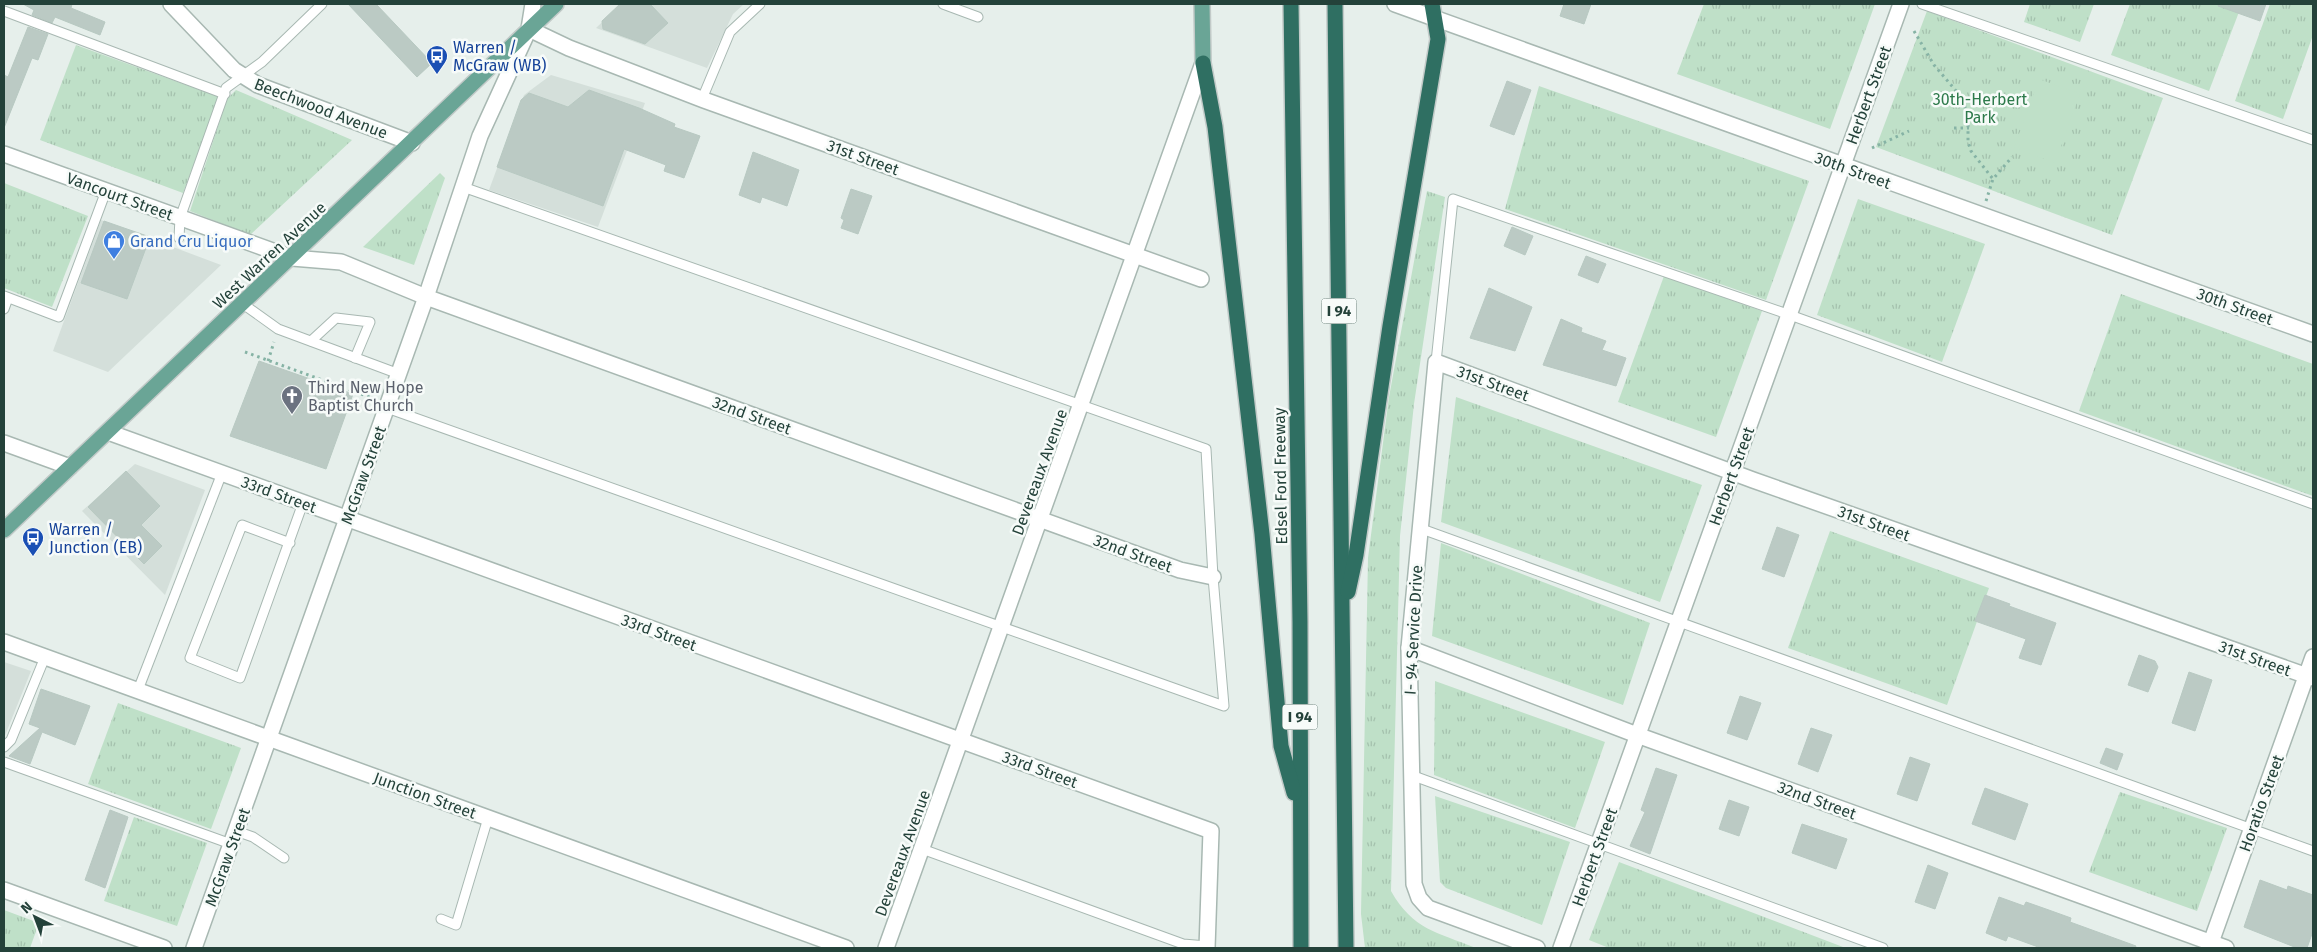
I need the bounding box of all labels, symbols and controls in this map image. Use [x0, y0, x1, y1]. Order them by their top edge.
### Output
place label: Warren / McGraw (WB) [453, 38, 546, 75]
street label: Herbert Street [1842, 43, 1895, 147]
bus stop icon: Warren / McGraw (WB) [425, 44, 449, 75]
street label: Beechwood Avenue [251, 74, 390, 143]
park label: 30th-Herbert Park [1933, 90, 2027, 127]
street label: 31st Street [824, 136, 902, 179]
street label: 30th Street [1812, 148, 1894, 193]
street label: Vancourt Street [64, 168, 176, 225]
street label: West Warren Avenue [209, 198, 330, 313]
shop icon: Grand Cru Liquor [102, 229, 126, 260]
place label: Grand Cru Liquor [130, 232, 254, 251]
street label: 30th Street [2194, 284, 2276, 329]
road number: I 94 [1322, 298, 1356, 324]
street label: 31st Street [1454, 362, 1532, 405]
place label: Third New Hope Baptist Church [308, 378, 423, 415]
church icon: Third New Hope Baptist Church [280, 384, 304, 415]
street label: 32nd Street [710, 392, 794, 439]
street label: Devereaux Avenue [1008, 406, 1071, 538]
street label: Edsel Ford Freeway [1270, 407, 1291, 545]
street label: McGraw Street [337, 423, 390, 527]
street label: Herbert Street [1705, 424, 1758, 528]
street label: 33rd Street [239, 472, 319, 517]
street label: 31st Street [1835, 502, 1913, 545]
place label: Warren / Junction (EB) [49, 520, 142, 557]
bus stop icon: Warren / Junction (EB) [21, 526, 45, 557]
street label: 32nd Street [1091, 530, 1175, 577]
street label: I- 94 Service Drive [1401, 565, 1426, 696]
street label: 33rd Street [619, 610, 699, 655]
street label: 31st Street [2216, 637, 2294, 680]
road number: I 94 [1282, 704, 1318, 730]
street label: 33rd Street [1000, 747, 1080, 792]
street label: Horatio Street [2235, 752, 2288, 854]
street label: Junction Street [371, 768, 479, 823]
street label: 32nd Street [1775, 777, 1859, 824]
street label: Devereaux Avenue [871, 787, 934, 919]
street label: McGraw Street [201, 805, 254, 909]
street label: Herbert Street [1568, 805, 1621, 909]
north arrow [10, 892, 60, 942]
text: N [17, 898, 36, 917]

